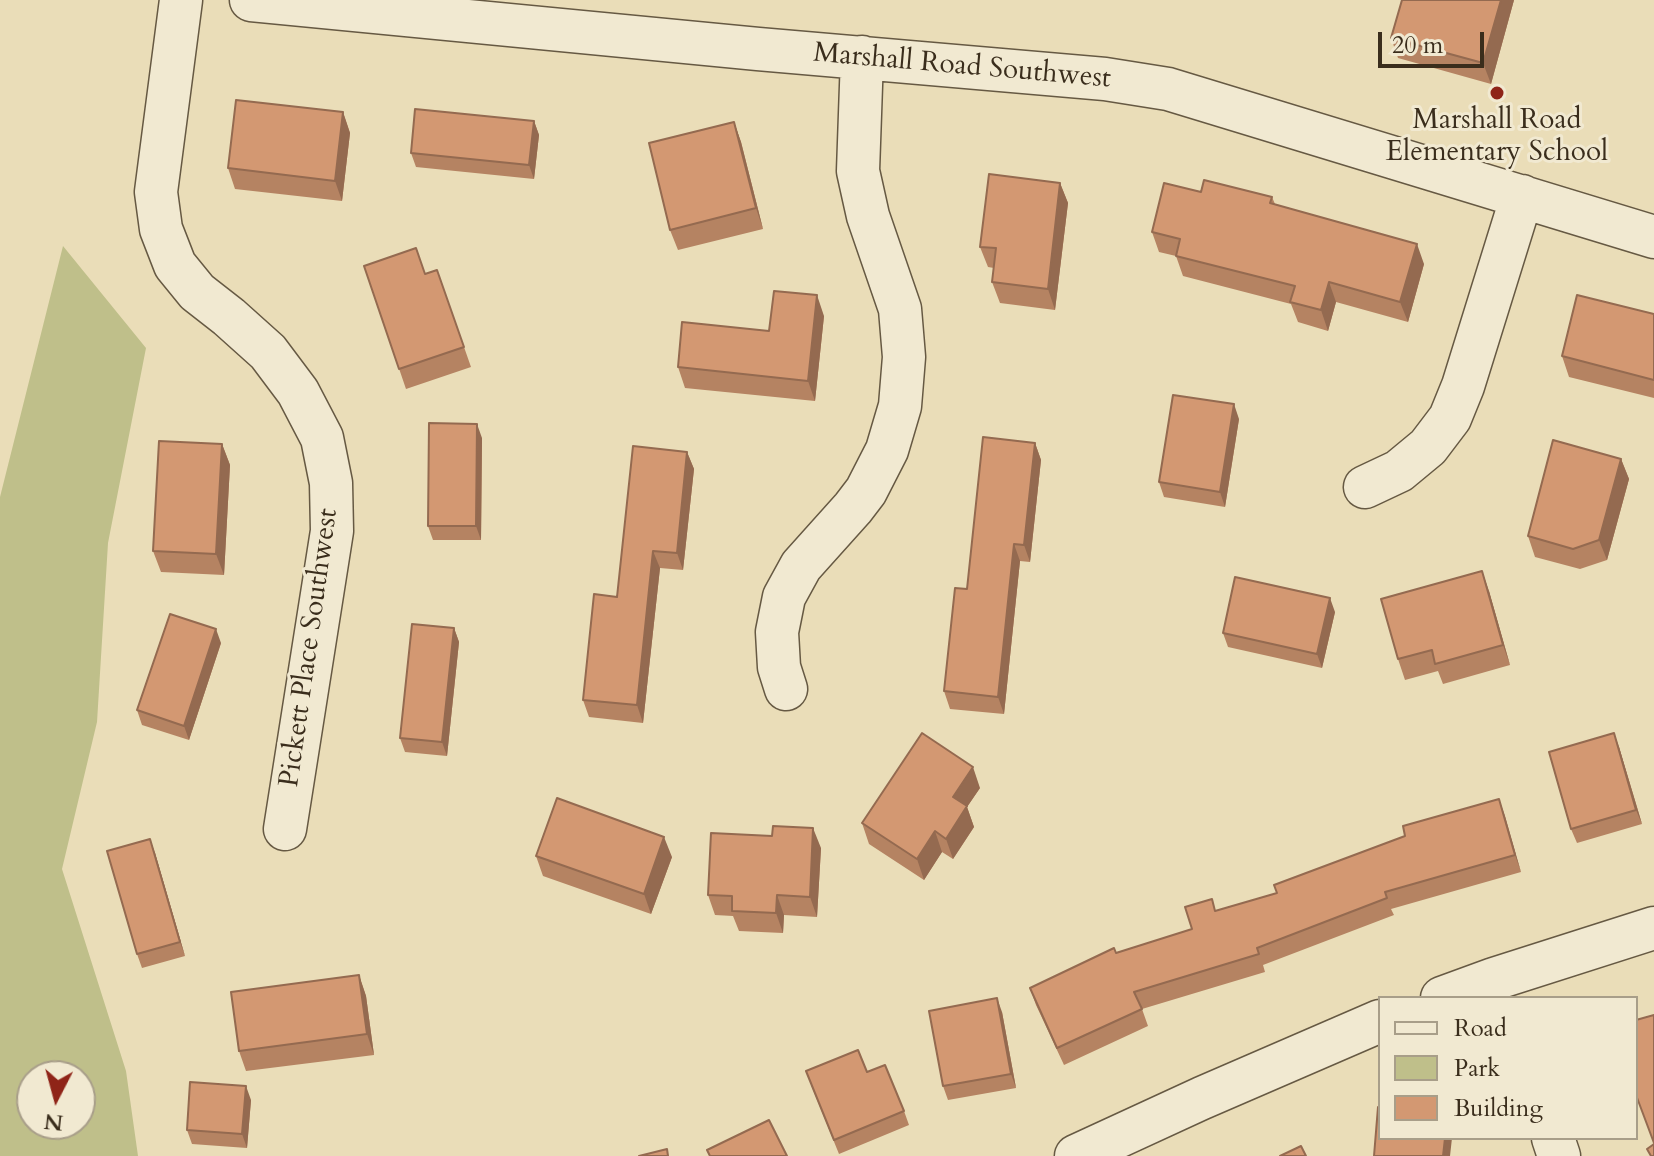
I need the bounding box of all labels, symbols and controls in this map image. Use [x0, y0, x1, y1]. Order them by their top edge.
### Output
scale bar [1382, 16, 1488, 66]
text: 20 m [1392, 29, 1443, 62]
street label: Marshall Road Southwest [812, 37, 1112, 97]
marker: Marshall Road Elementary School [1488, 84, 1506, 102]
place label: Marshall Road Elementary School [1386, 105, 1608, 171]
street label: Pickett Place Southwest [274, 507, 346, 789]
legend [1378, 996, 1638, 1140]
text: Road [1454, 1012, 1507, 1045]
text: Park [1454, 1052, 1500, 1085]
north arrow [16, 1060, 96, 1140]
text: Building [1454, 1092, 1543, 1125]
text: N [43, 1106, 65, 1138]

